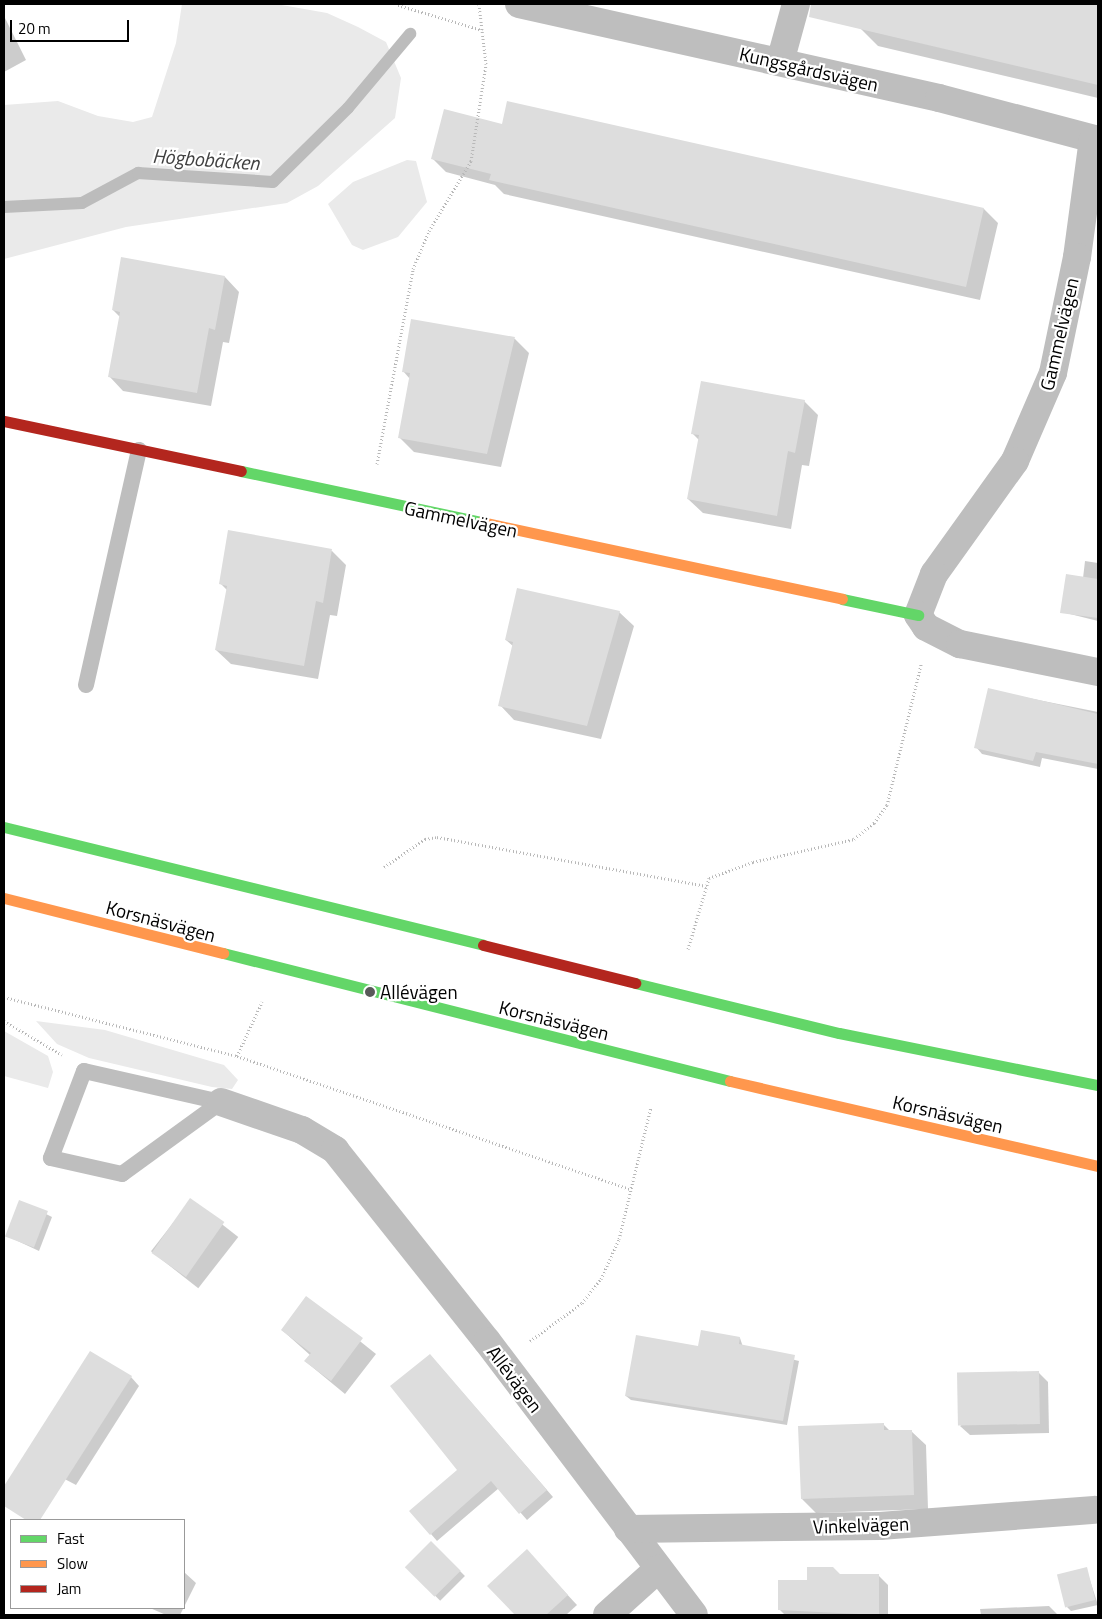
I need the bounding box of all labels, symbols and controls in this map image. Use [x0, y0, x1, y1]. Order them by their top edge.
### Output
scale bar [12, 10, 131, 42]
text: 20 m [18, 17, 51, 40]
street label: Kungsgårdsvägen [737, 42, 881, 96]
water label: Högbobäcken [152, 143, 260, 175]
street label: Gammelvägen [1035, 275, 1083, 393]
street label: Gammelvägen [402, 496, 520, 542]
street label: Korsnäsvägen [104, 895, 218, 947]
place label: Allévägen [380, 981, 458, 1003]
marker: Allévägen [364, 986, 376, 998]
street label: Korsnäsvägen [497, 995, 611, 1045]
street label: Korsnäsvägen [891, 1090, 1005, 1138]
street label: Allévägen [483, 1341, 547, 1417]
street label: Vinkelvägen [812, 1512, 910, 1538]
legend [10, 1519, 185, 1609]
text: Fast [57, 1527, 84, 1550]
text: Slow [57, 1552, 88, 1575]
text: Jam [57, 1577, 81, 1600]

